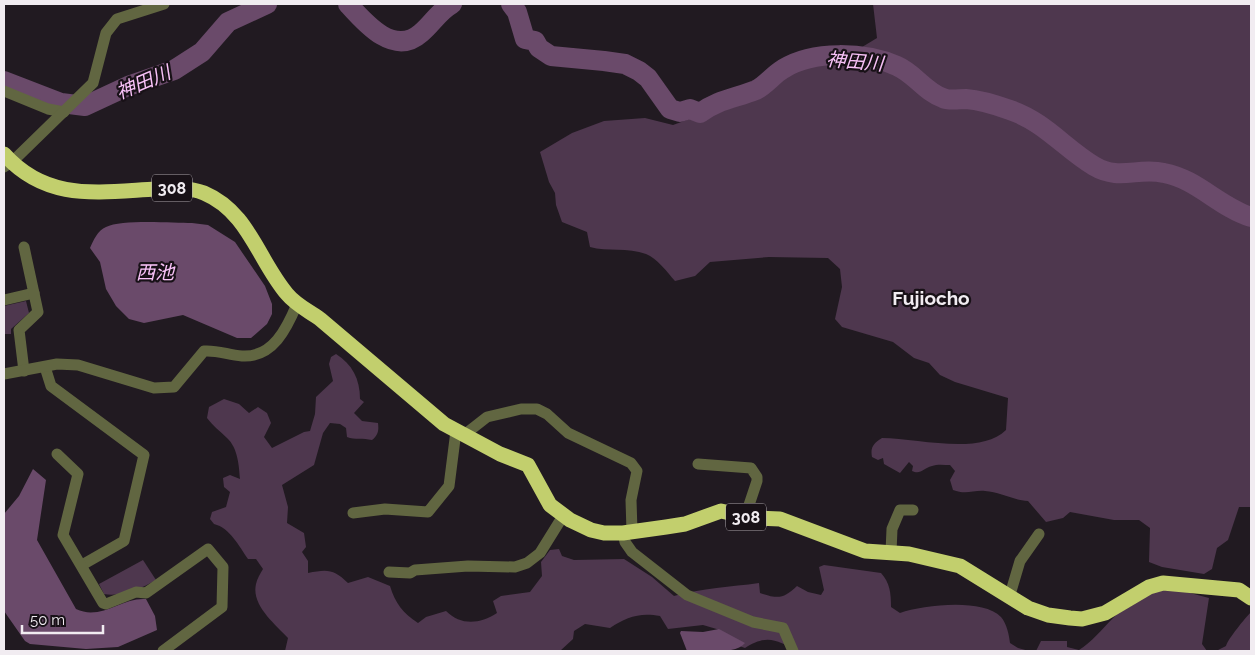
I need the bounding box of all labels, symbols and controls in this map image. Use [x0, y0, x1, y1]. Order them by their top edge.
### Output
water label: 神田川 [826, 48, 886, 75]
water label: 神田川 [112, 60, 175, 103]
road number: 308 [152, 174, 192, 202]
water label: 西池 [136, 261, 176, 283]
district label: Fujiocho [892, 287, 970, 309]
road number: 308 [726, 504, 766, 530]
scale bar [22, 602, 104, 634]
text: 50 m [30, 611, 65, 629]

